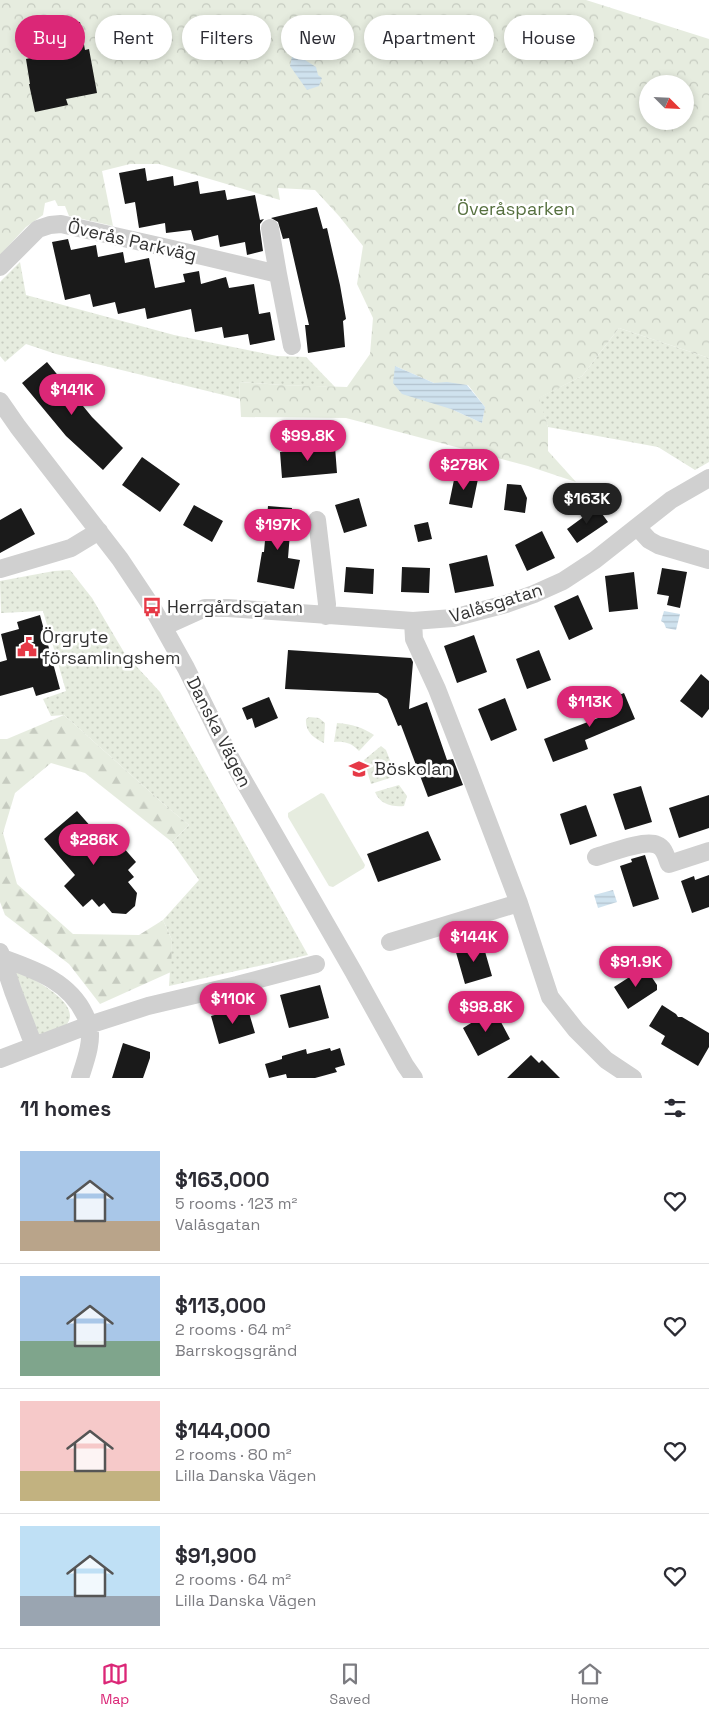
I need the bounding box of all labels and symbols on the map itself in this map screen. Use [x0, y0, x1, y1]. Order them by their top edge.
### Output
north arrow [639, 75, 694, 130]
park label: Överåsparken [457, 197, 575, 220]
street label: Överås Parkväg [65, 215, 199, 266]
pin: $141K [37, 374, 107, 416]
pin: $99.8K [267, 420, 349, 462]
pin: $278K [429, 448, 499, 491]
pin: $163K [552, 482, 622, 525]
pin: $197K [243, 508, 313, 551]
street label: Valåsgatan [447, 577, 545, 628]
place label: Herrgårdsgatan [167, 595, 303, 618]
bus stop icon: Herrgårdsgatan [141, 596, 163, 618]
place label: Örgryte församlingshem [42, 625, 181, 669]
public building icon: Örgryte församlingshem [16, 636, 38, 658]
street label: Danska Vägen [182, 673, 257, 791]
pin: $113K [555, 686, 625, 728]
place label: Böskolan [374, 757, 453, 780]
school or university icon: Böskolan [348, 758, 370, 780]
pin: $286K [59, 824, 129, 866]
pin: $144K [439, 920, 509, 963]
pin: $91.9K [595, 946, 677, 988]
pin: $110K [198, 982, 268, 1025]
pin: $98.8K [445, 990, 527, 1033]

